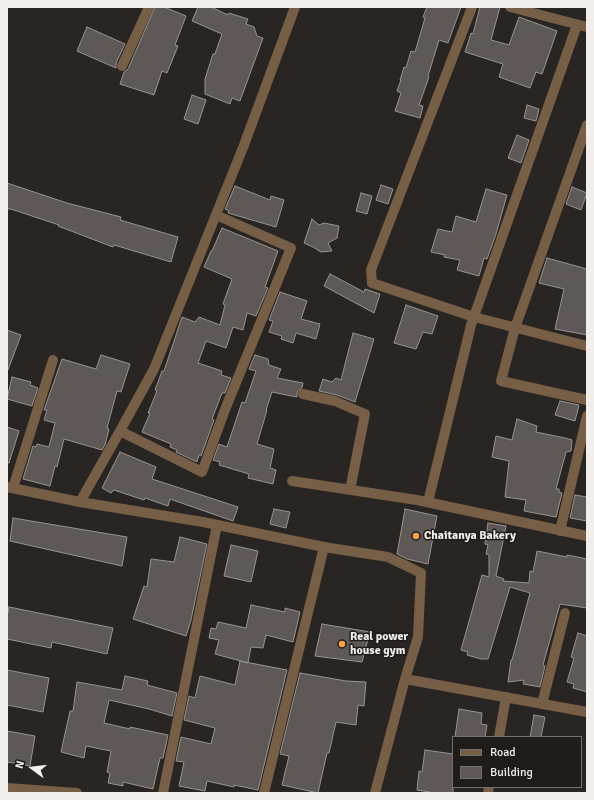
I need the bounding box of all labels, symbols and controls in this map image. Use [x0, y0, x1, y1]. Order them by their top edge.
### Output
place label: Chaitanya Bakery [424, 529, 516, 543]
marker: Chaitanya Bakery [411, 531, 421, 541]
place label: Real power house gym [350, 630, 408, 658]
marker: Real power house gym [337, 639, 347, 649]
legend [452, 736, 582, 788]
text: Road [490, 745, 516, 760]
north arrow [12, 748, 52, 788]
text: N [13, 759, 27, 770]
text: Building [490, 765, 533, 780]

